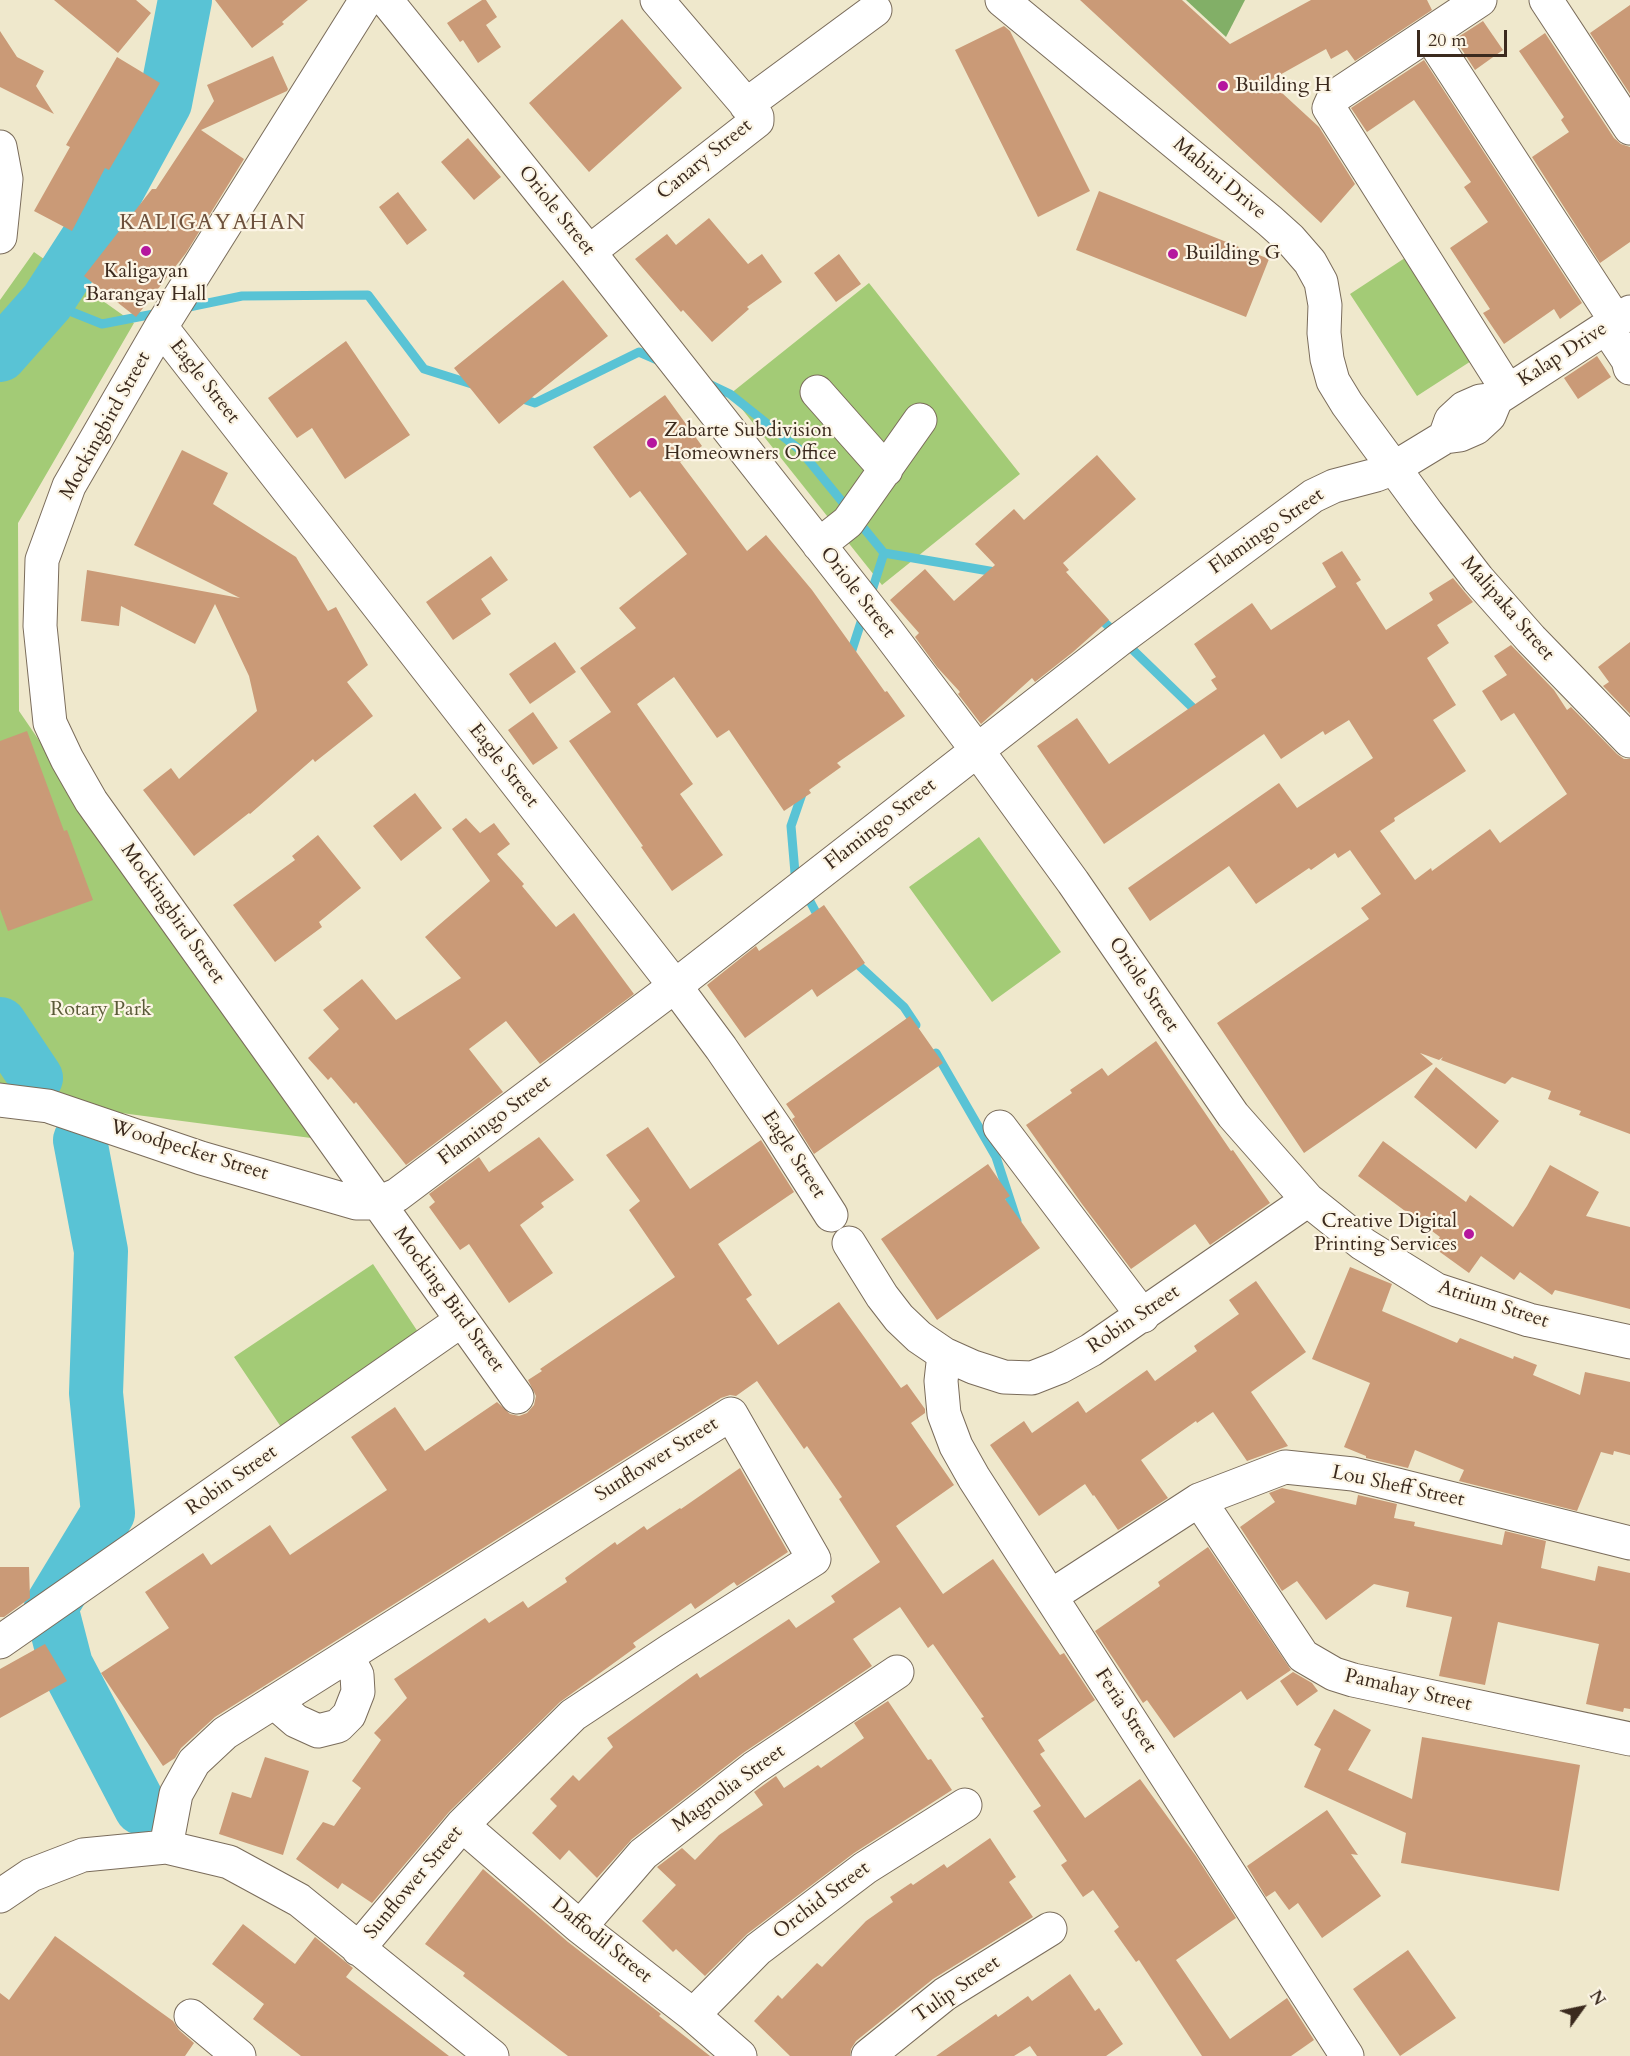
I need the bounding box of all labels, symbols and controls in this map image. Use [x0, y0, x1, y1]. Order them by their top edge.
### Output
scale bar [1420, 18, 1510, 56]
text: 20 m [1428, 28, 1467, 53]
place label: Building H [1235, 74, 1331, 98]
marker: Building H [1216, 79, 1230, 93]
street label: Canary Street [653, 114, 757, 206]
street label: Mabini Drive [1167, 133, 1271, 225]
street label: Oriole Street [512, 161, 600, 261]
district label: KALIGAYAHAN [119, 211, 307, 237]
place label: Building G [1185, 242, 1280, 266]
marker: Kaligayan Barangay Hall [139, 244, 153, 258]
marker: Building G [1166, 247, 1180, 261]
place label: Kaligayan Barangay Hall [86, 260, 206, 307]
street label: Kalap Drive [1514, 317, 1612, 393]
street label: Eagle Street [164, 335, 244, 429]
street label: Mockingbird Street [55, 348, 157, 504]
place label: Zabarte Subdivision Homeowners Office [664, 419, 837, 466]
marker: Zabarte Subdivision Homeowners Office [645, 436, 659, 450]
street label: Flamingo Street [1205, 484, 1329, 580]
street label: Oriole Street [814, 543, 900, 643]
street label: Malipaka Street [1455, 552, 1559, 666]
street label: Eagle Street [463, 719, 543, 813]
street label: Flamingo Street [821, 774, 941, 876]
street label: Mockingbird Street [115, 839, 229, 989]
street label: Oriole Street [1103, 933, 1183, 1037]
park label: Rotary Park [50, 998, 152, 1022]
street label: Flamingo Street [434, 1071, 556, 1171]
street label: Eagle Street [756, 1107, 830, 1203]
street label: Woodpecker Street [107, 1116, 271, 1186]
place label: Creative Digital Printing Services [1314, 1210, 1457, 1257]
street label: Mocking Bird Street [387, 1223, 509, 1377]
marker: Creative Digital Printing Services [1462, 1227, 1476, 1241]
street label: Atrium Street [1435, 1276, 1551, 1334]
street label: Robin Street [1083, 1280, 1185, 1360]
street label: Sunflower Street [591, 1413, 723, 1507]
street label: Robin Street [182, 1441, 282, 1521]
street label: Lou Sheff Street [1330, 1461, 1466, 1513]
street label: Feria Street [1089, 1664, 1161, 1758]
street label: Pamahay Street [1342, 1665, 1474, 1717]
street label: Magnolia Street [668, 1740, 790, 1838]
street label: Sunflower Street [360, 1821, 468, 1945]
street label: Orchid Street [769, 1857, 875, 1945]
street label: Daffodil Street [546, 1893, 656, 1989]
street label: Tulip Street [909, 1951, 1005, 2029]
north arrow [1552, 1978, 1612, 2038]
text: N [1584, 1986, 1610, 2010]

